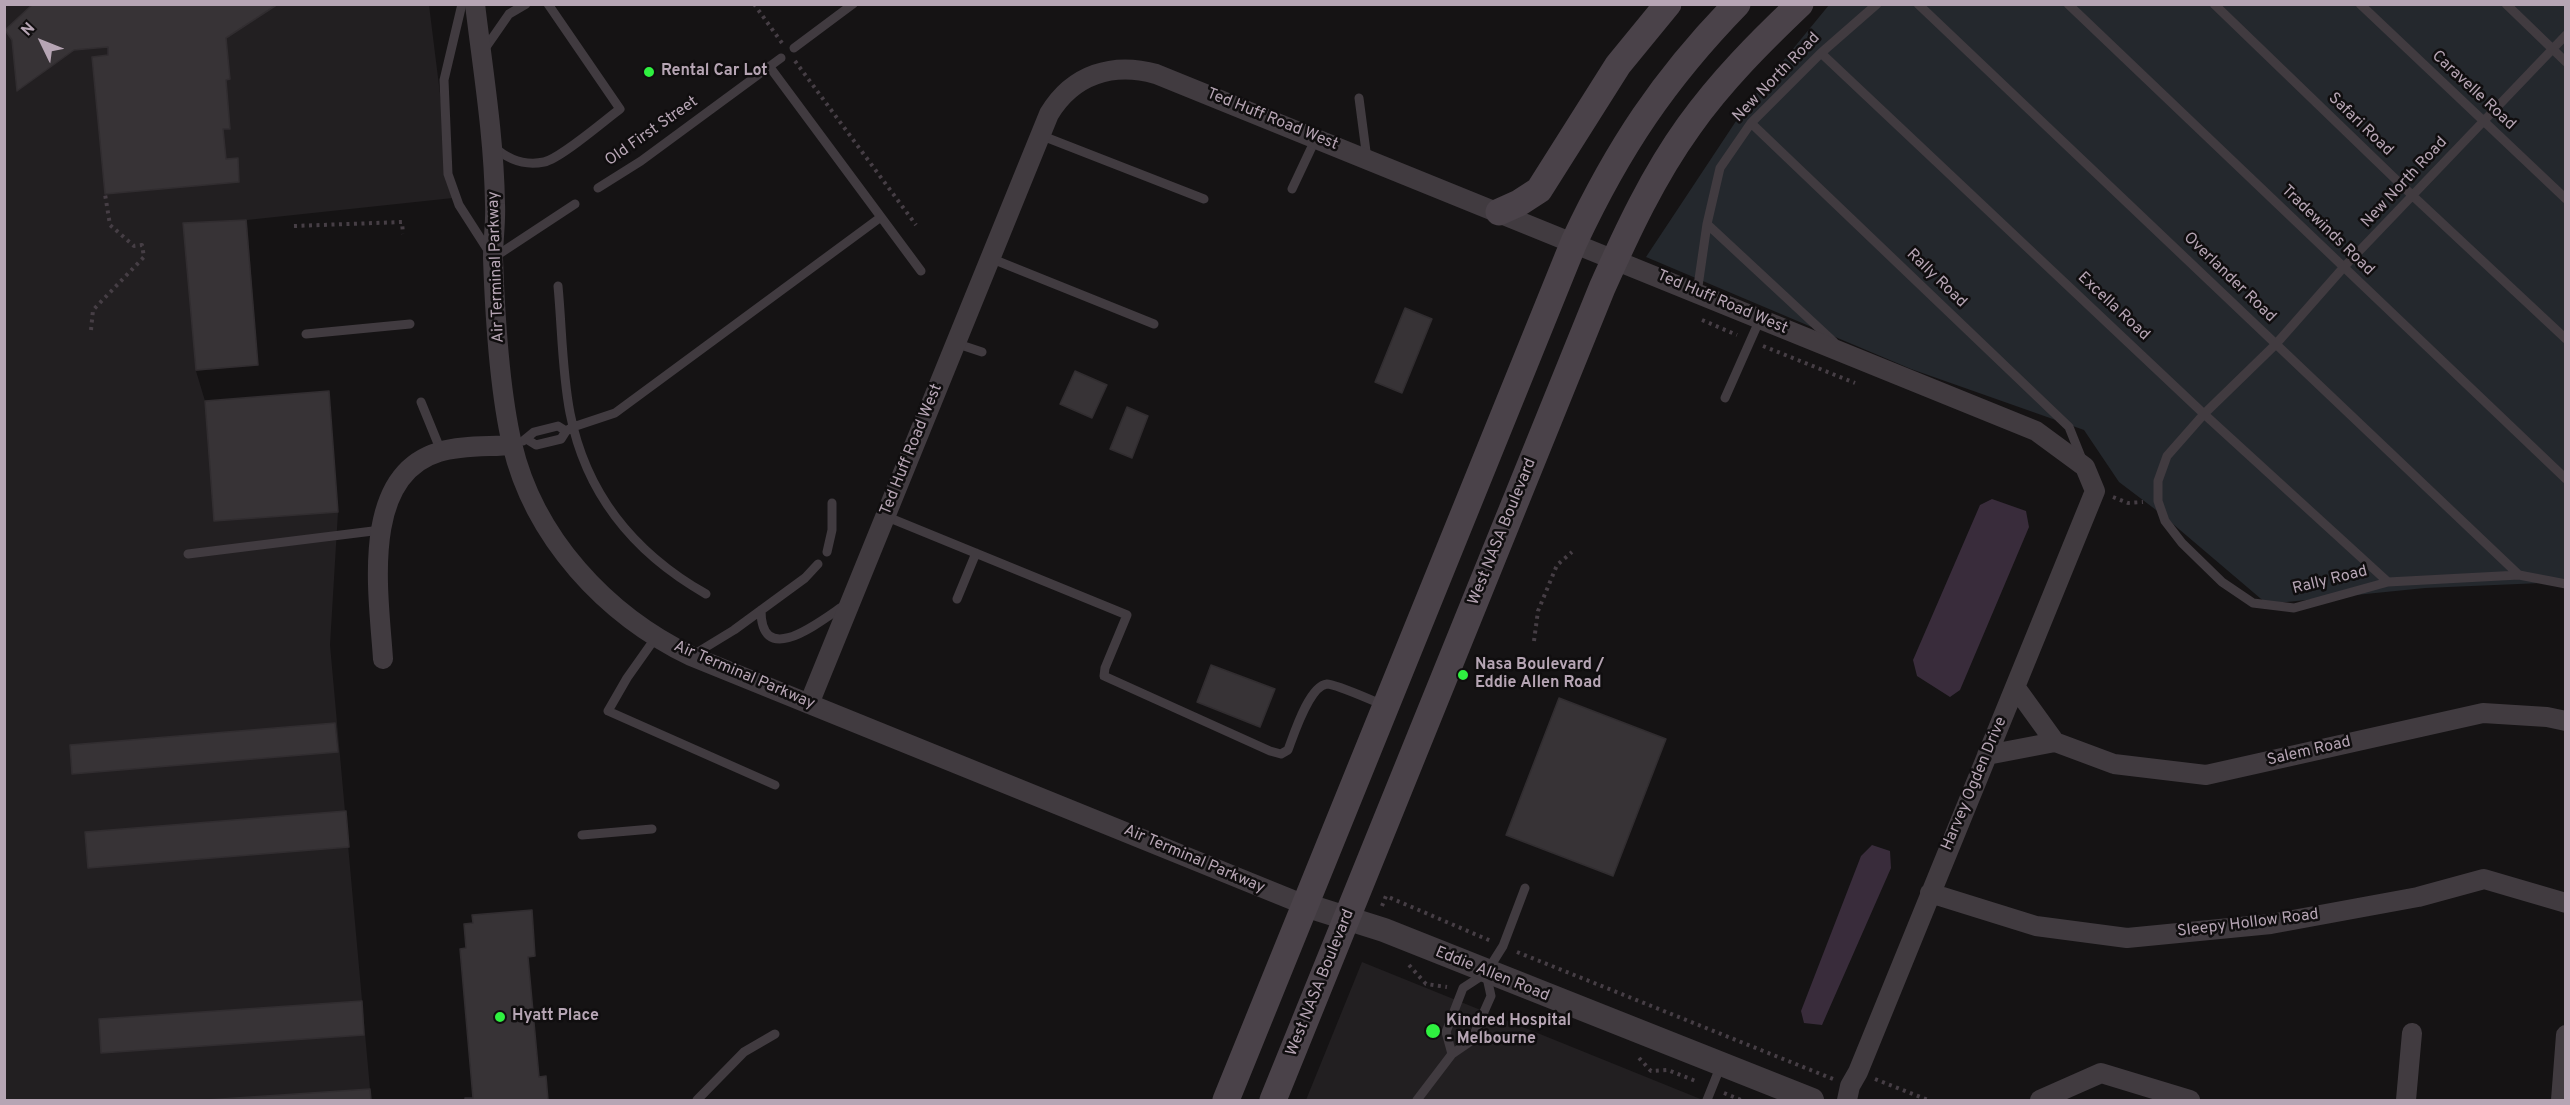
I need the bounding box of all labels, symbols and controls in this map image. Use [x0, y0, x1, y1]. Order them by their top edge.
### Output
north arrow [12, 12, 72, 72]
text: N [18, 19, 40, 41]
street label: New North Road [1729, 29, 1825, 127]
street label: Caravelle Road [2427, 47, 2519, 135]
place label: Rental Car Lot [661, 62, 768, 82]
marker: Rental Car Lot [642, 65, 656, 79]
street label: Ted Huff Road West [1203, 85, 1341, 155]
street label: Safari Road [2324, 89, 2396, 161]
street label: Old First Street [602, 93, 702, 171]
street label: New North Road [2358, 134, 2452, 232]
street label: Tradewinds Road [2276, 182, 2378, 280]
street label: Air Terminal Parkway [485, 191, 509, 343]
street label: Overlander Road [2179, 229, 2279, 327]
street label: Rally Road [1902, 246, 1970, 312]
street label: Ted Huff Road West [1654, 267, 1790, 339]
street label: Excella Road [2073, 269, 2153, 345]
street label: Ted Huff Road West [877, 381, 947, 519]
street label: West NASA Boulevard [1465, 456, 1541, 608]
street label: Rally Road [2291, 562, 2369, 600]
street label: Air Terminal Parkway [670, 638, 818, 714]
place label: Nasa Boulevard / Eddie Allen Road [1475, 656, 1604, 694]
marker: Nasa Boulevard / Eddie Allen Road [1456, 668, 1470, 682]
street label: Harvey Ogden Drive [1938, 714, 2012, 854]
street label: Salem Road [2265, 733, 2353, 771]
street label: Air Terminal Parkway [1120, 822, 1268, 898]
street label: Sleepy Hollow Road [2176, 906, 2320, 942]
street label: West NASA Boulevard [1283, 907, 1359, 1059]
street label: Eddie Allen Road [1432, 943, 1552, 1007]
place label: Hyatt Place [512, 1007, 599, 1027]
marker: Hyatt Place [493, 1010, 507, 1024]
place label: Kindred Hospital - Melbourne [1446, 1012, 1571, 1050]
marker: Kindred Hospital - Melbourne [1424, 1022, 1442, 1040]

